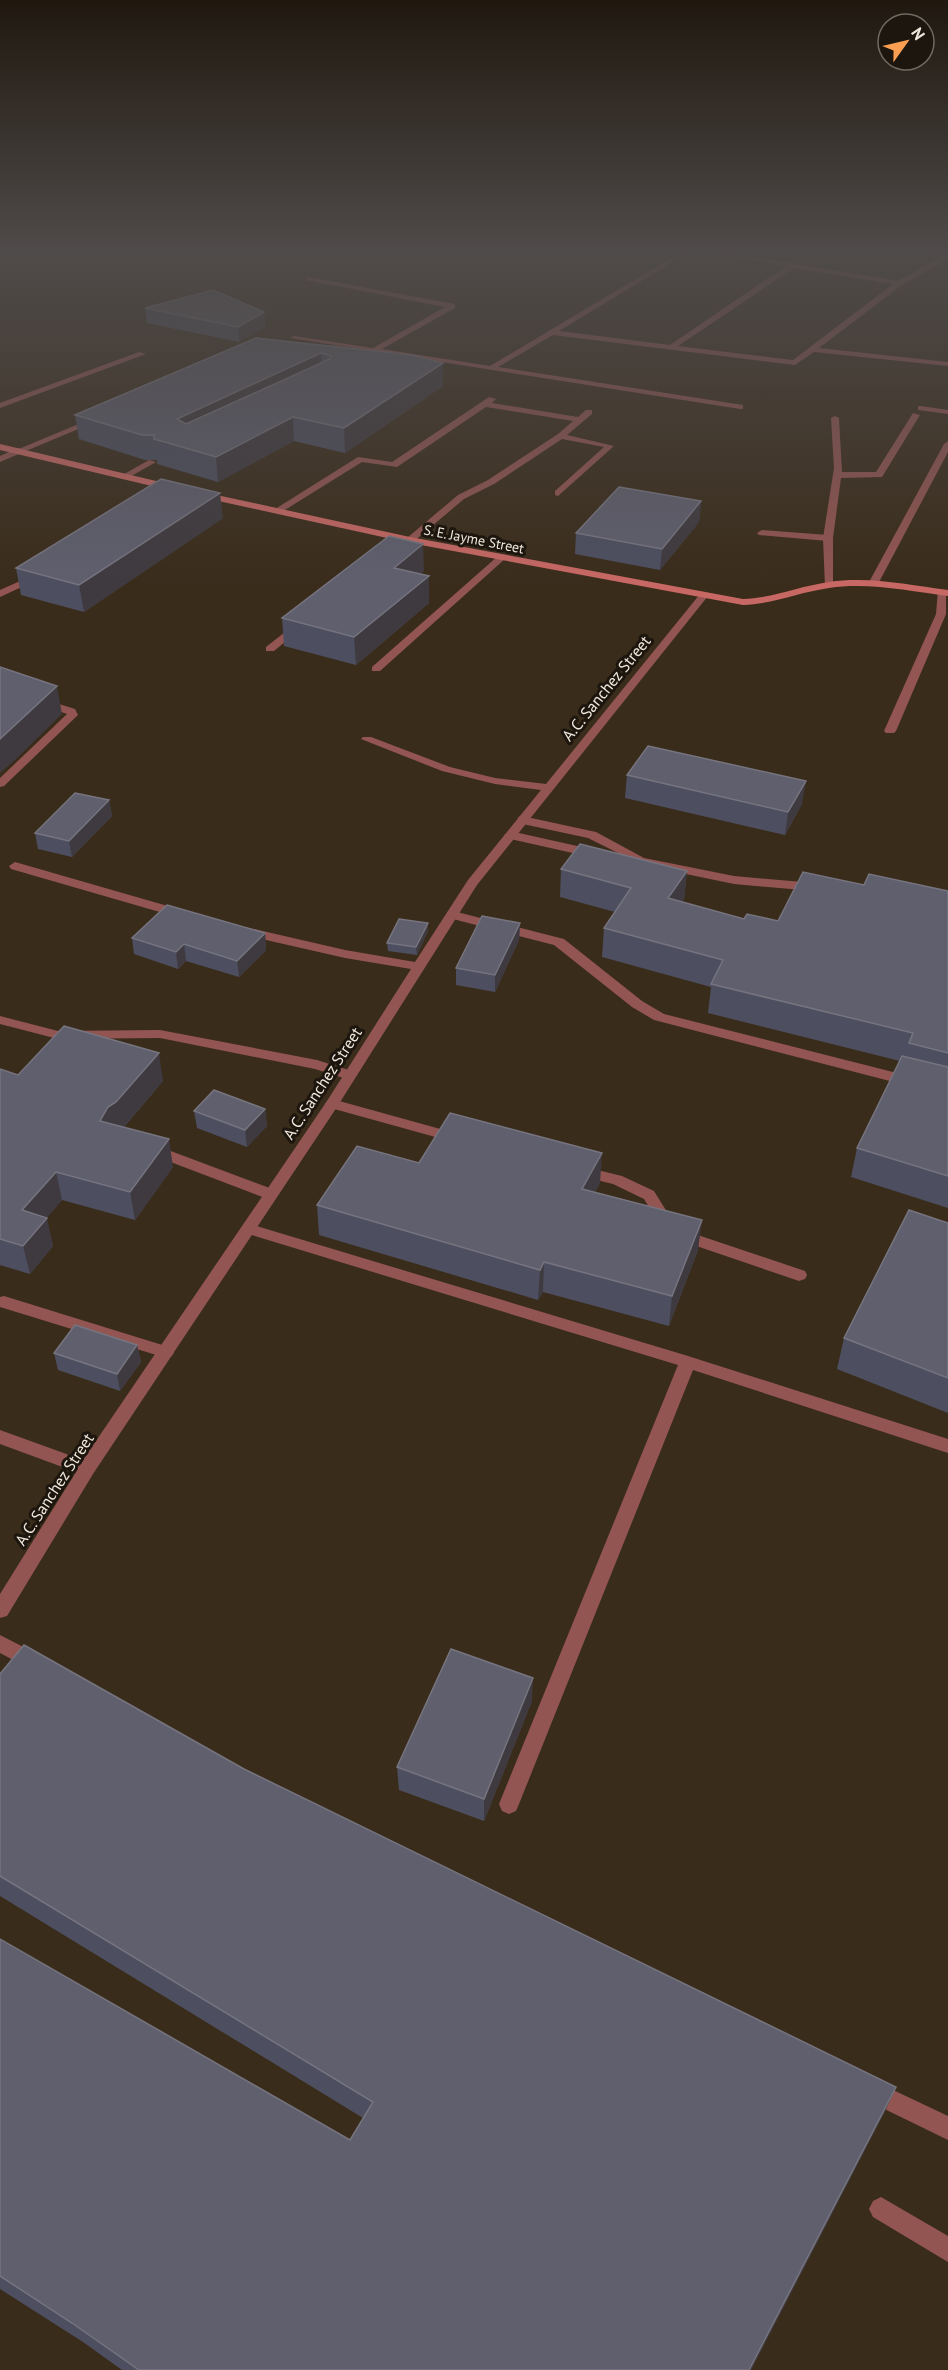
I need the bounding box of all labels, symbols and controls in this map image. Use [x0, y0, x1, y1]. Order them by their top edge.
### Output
north arrow [876, 12, 936, 72]
text: N [907, 24, 930, 44]
street label: S. E. Jayme Street [422, 520, 526, 558]
street label: A.C. Sanchez Street [557, 631, 655, 745]
street label: A.C. Sanchez Street [278, 1023, 366, 1143]
street label: A.C. Sanchez Street [10, 1429, 98, 1549]

